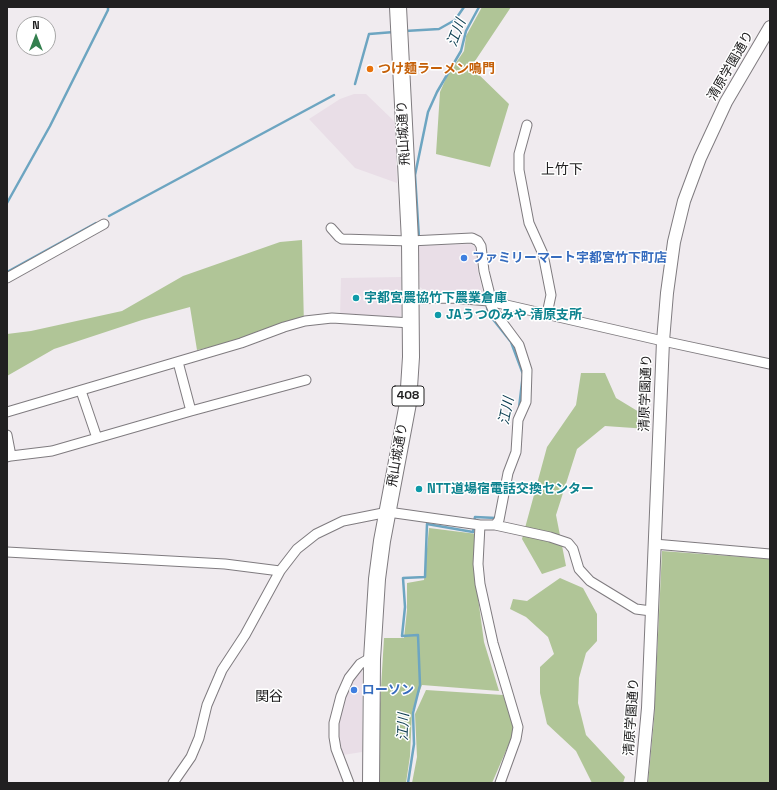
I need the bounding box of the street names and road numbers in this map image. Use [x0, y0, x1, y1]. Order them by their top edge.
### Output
street label: 清原学園通り [705, 28, 757, 104]
street label: 飛山城通り [395, 100, 413, 166]
street label: 清原学園通り [637, 354, 655, 432]
road number: 408 [392, 386, 424, 406]
street label: 飛山城通り [385, 422, 411, 488]
street label: 清原学園通り [621, 678, 643, 756]

